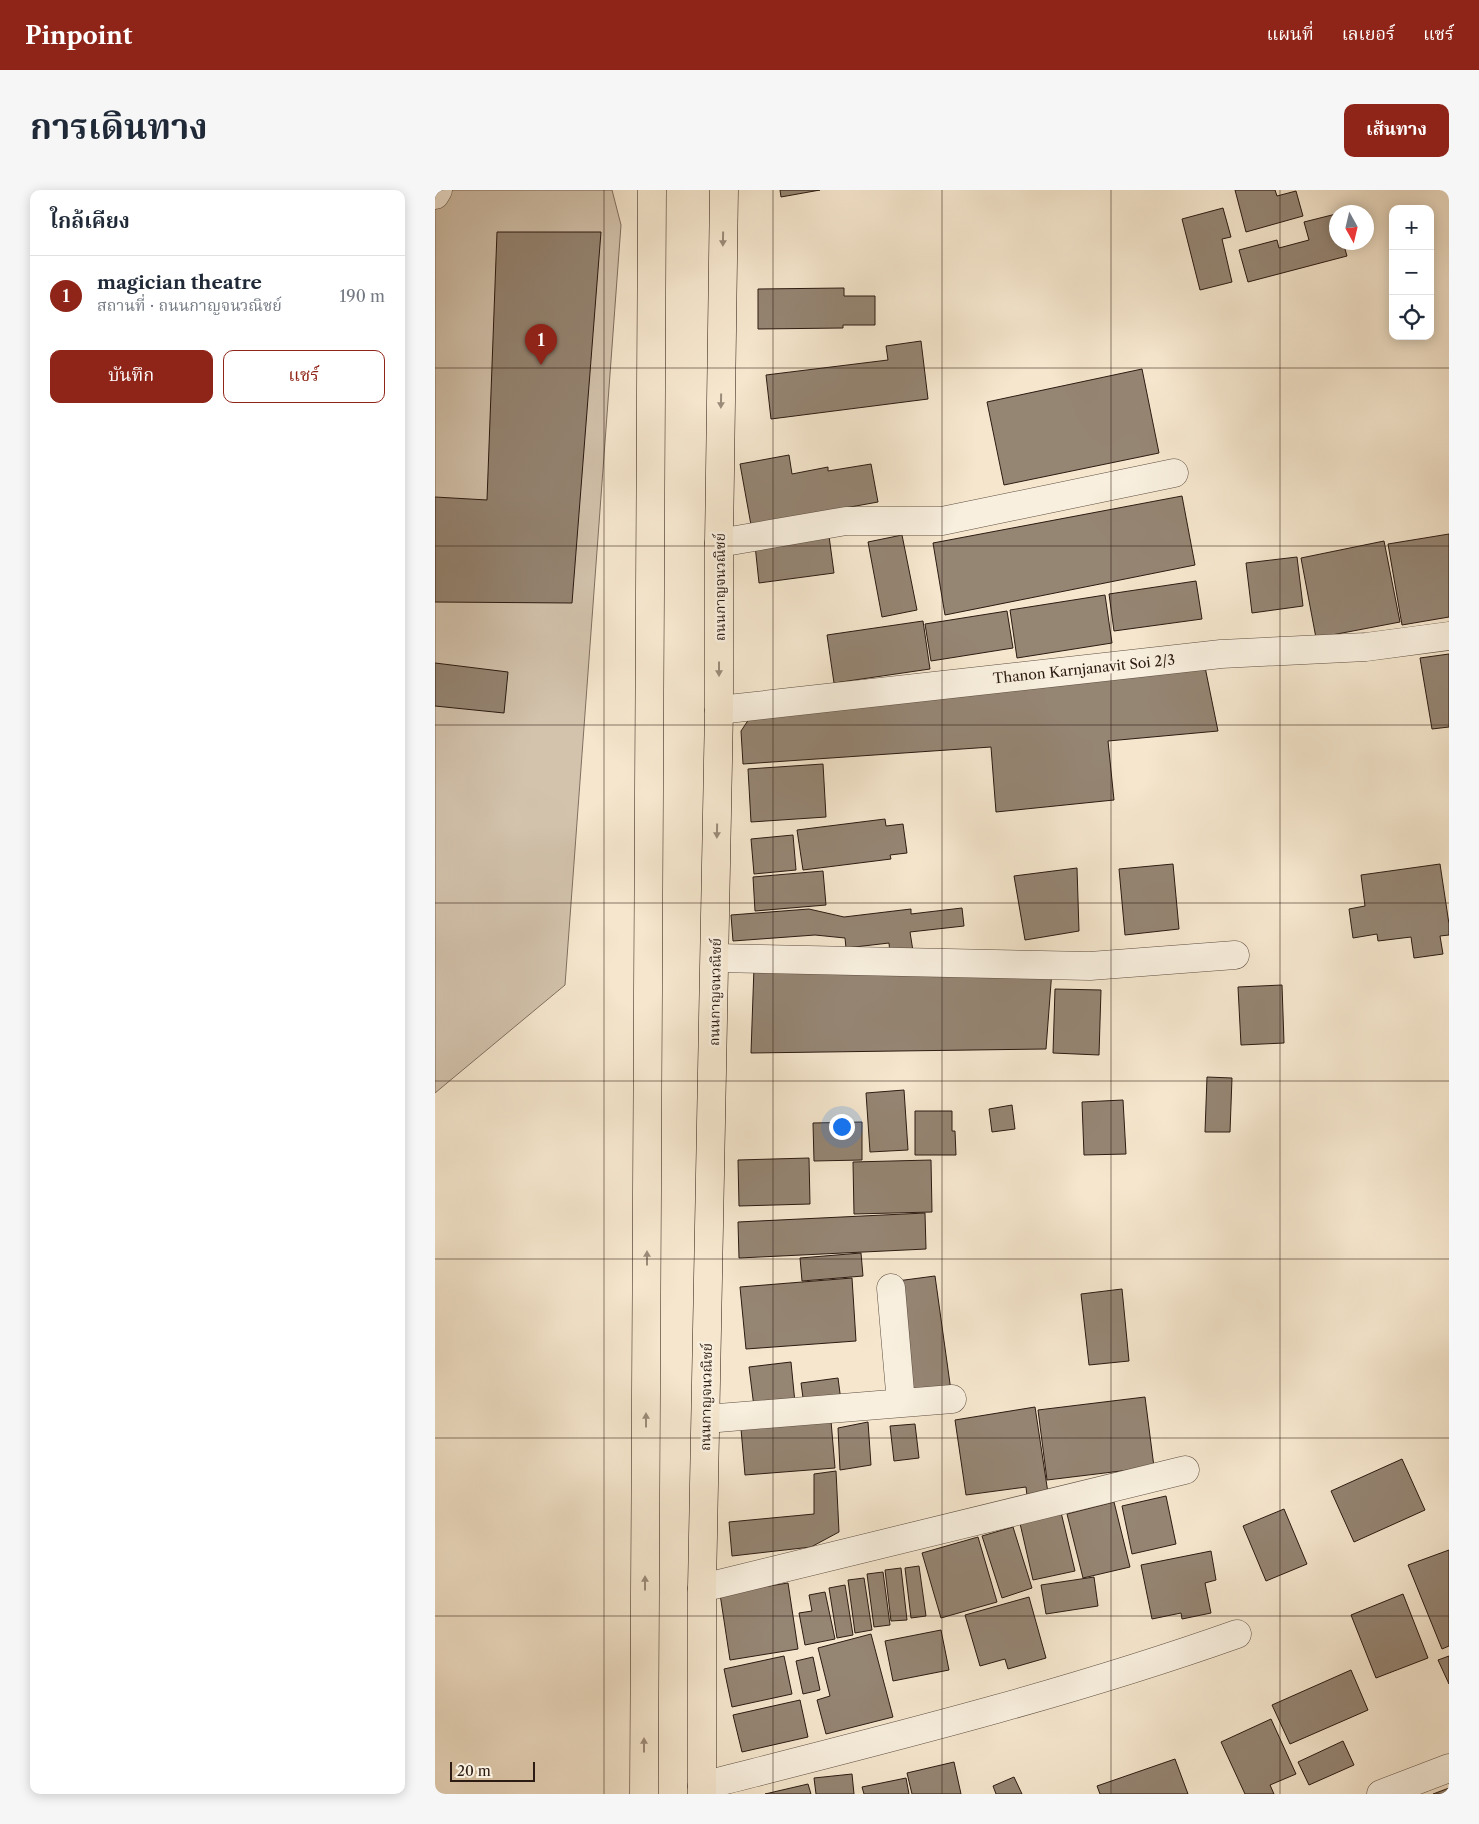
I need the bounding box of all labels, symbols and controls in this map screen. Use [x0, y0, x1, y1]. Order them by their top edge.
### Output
text: Pinpoint [25, 21, 132, 50]
text: แผนที่ [1266, 23, 1314, 45]
text: เลเยอร์ [1342, 23, 1395, 45]
text: แชร์ [1423, 23, 1454, 45]
button: เส้นทาง [1344, 104, 1449, 157]
text: การเดินทาง [30, 105, 208, 148]
north arrow [1329, 205, 1374, 250]
map controls [1389, 205, 1434, 340]
button: + [1389, 205, 1434, 250]
text: ใกล้เคียง [50, 208, 130, 233]
one-way arrow [718, 231, 726, 247]
button: − [1389, 250, 1434, 295]
text: magician theatre [97, 271, 262, 294]
text: 1 [62, 286, 70, 306]
text: 190 m [340, 286, 385, 306]
text: สถานที่ · ถนนกาญจนวณิชย์ [97, 295, 282, 315]
button: locate [1389, 295, 1434, 340]
pin: 1 [525, 324, 557, 365]
button: บันทึก [50, 350, 213, 403]
button: แชร์ [223, 350, 385, 403]
one-way arrow [717, 393, 725, 409]
street label: ถนนกาญจนวณิชย์ [711, 533, 729, 641]
street label: Thanon Karnjanavit Soi 2/3 [992, 650, 1176, 688]
one-way arrow [715, 661, 723, 677]
one-way arrow [713, 823, 721, 839]
street label: ถนนกาญจนวณิชย์ [705, 938, 725, 1046]
your location [829, 1114, 855, 1140]
one-way arrow [643, 1250, 651, 1266]
street label: ถนนกาญจนวณิชย์ [696, 1343, 716, 1451]
one-way arrow [642, 1412, 650, 1428]
one-way arrow [641, 1575, 649, 1591]
one-way arrow [640, 1737, 648, 1753]
scale bar [450, 1759, 535, 1782]
text: 20 m [457, 1762, 491, 1780]

